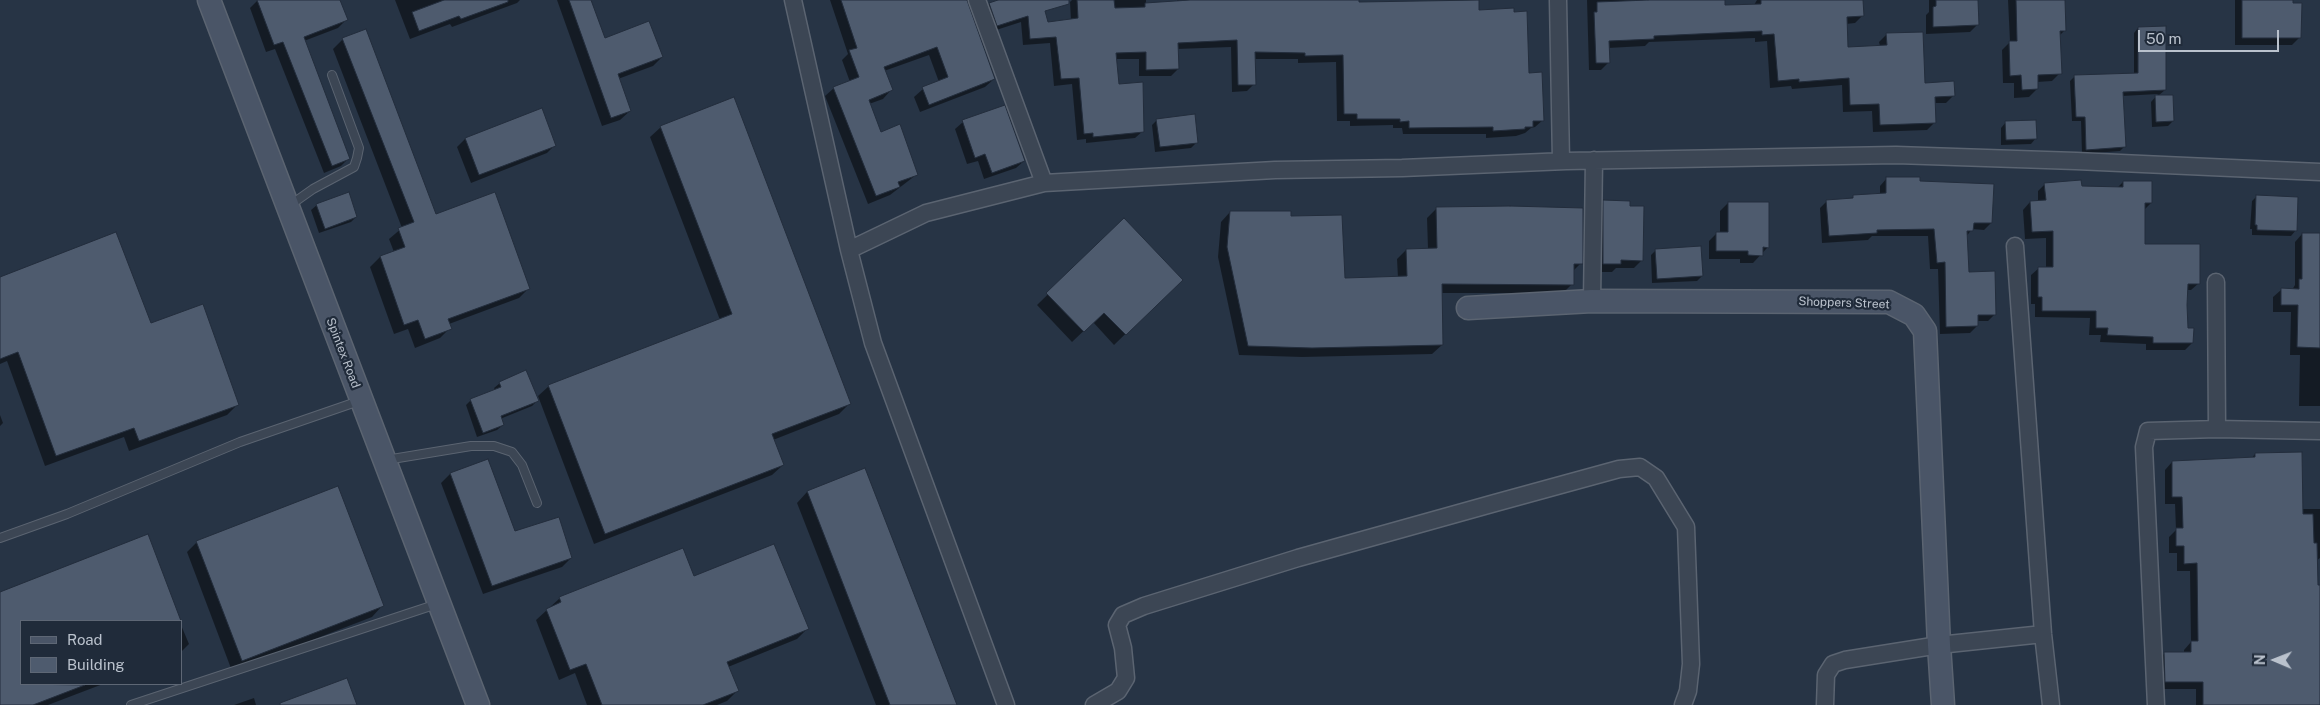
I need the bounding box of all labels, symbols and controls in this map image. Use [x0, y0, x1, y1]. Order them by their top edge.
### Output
scale bar [2140, 20, 2281, 52]
text: 50 m [2146, 30, 2181, 47]
street label: Shoppers Street [1798, 294, 1890, 312]
street label: Spintex Road [323, 316, 363, 390]
legend [20, 620, 182, 685]
text: Road [67, 631, 103, 648]
north arrow [2250, 635, 2300, 685]
text: N [2252, 654, 2268, 665]
text: Building [67, 656, 125, 673]

